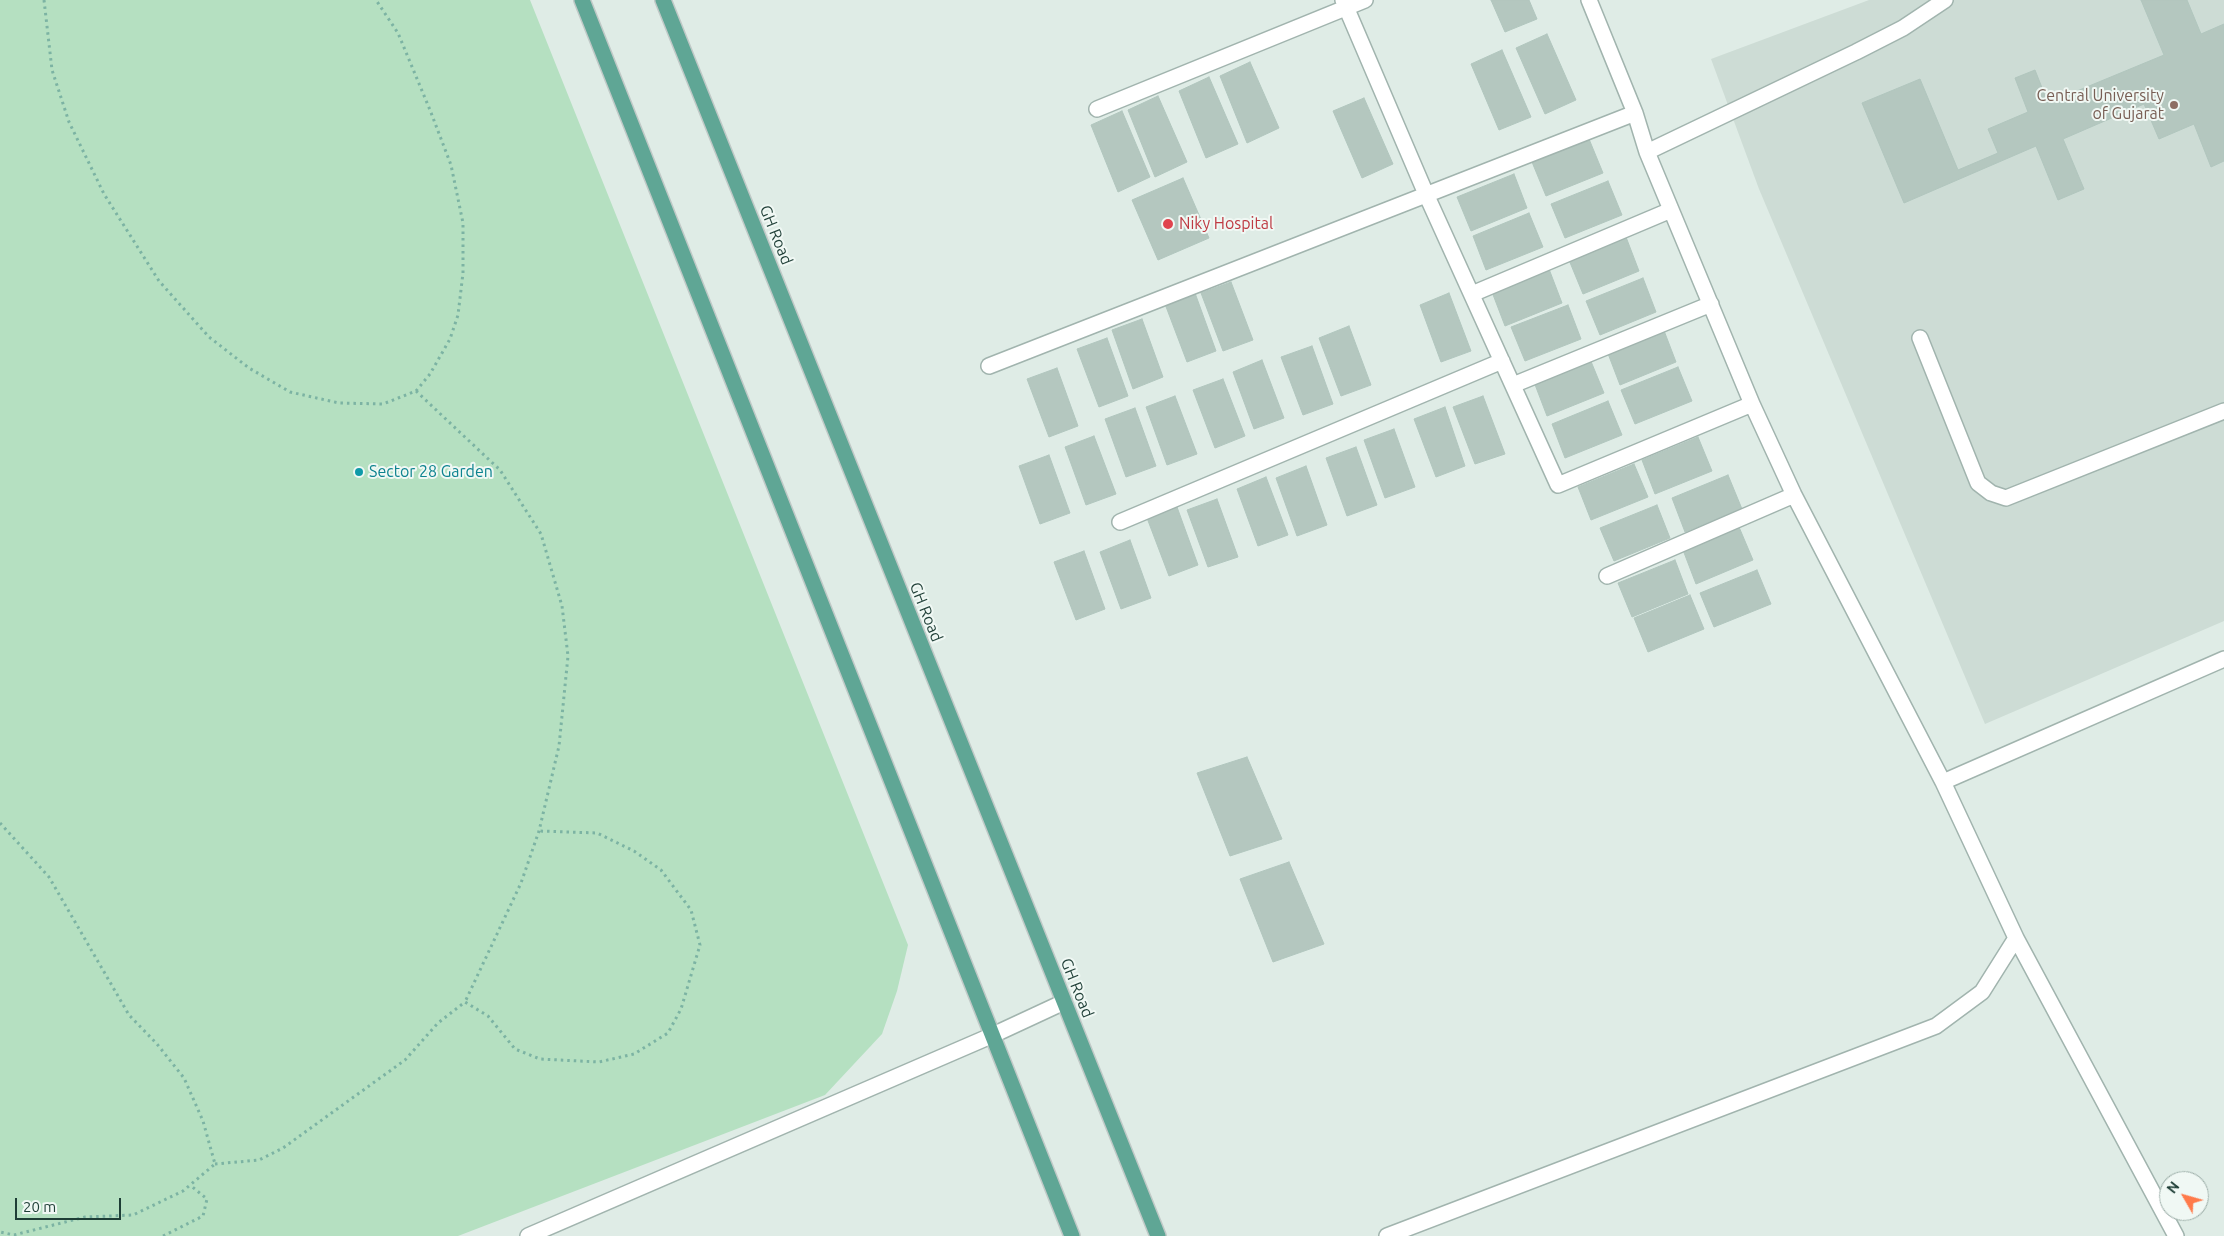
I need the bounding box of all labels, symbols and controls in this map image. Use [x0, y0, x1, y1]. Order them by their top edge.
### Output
place label: Central University of Gujarat [2036, 86, 2164, 124]
marker: Central University of Gujarat [2168, 99, 2180, 111]
street label: GH Road [755, 203, 797, 267]
place label: Niky Hospital [1179, 214, 1273, 234]
marker: Niky Hospital [1161, 217, 1175, 231]
place label: Sector 28 Garden [369, 462, 493, 482]
marker: Sector 28 Garden [353, 466, 365, 478]
street label: GH Road [905, 580, 947, 644]
street label: GH Road [1056, 956, 1098, 1020]
north arrow [2159, 1171, 2209, 1221]
text: N [2163, 1178, 2182, 1196]
scale bar [18, 1188, 124, 1220]
text: 20 m [23, 1198, 56, 1215]

